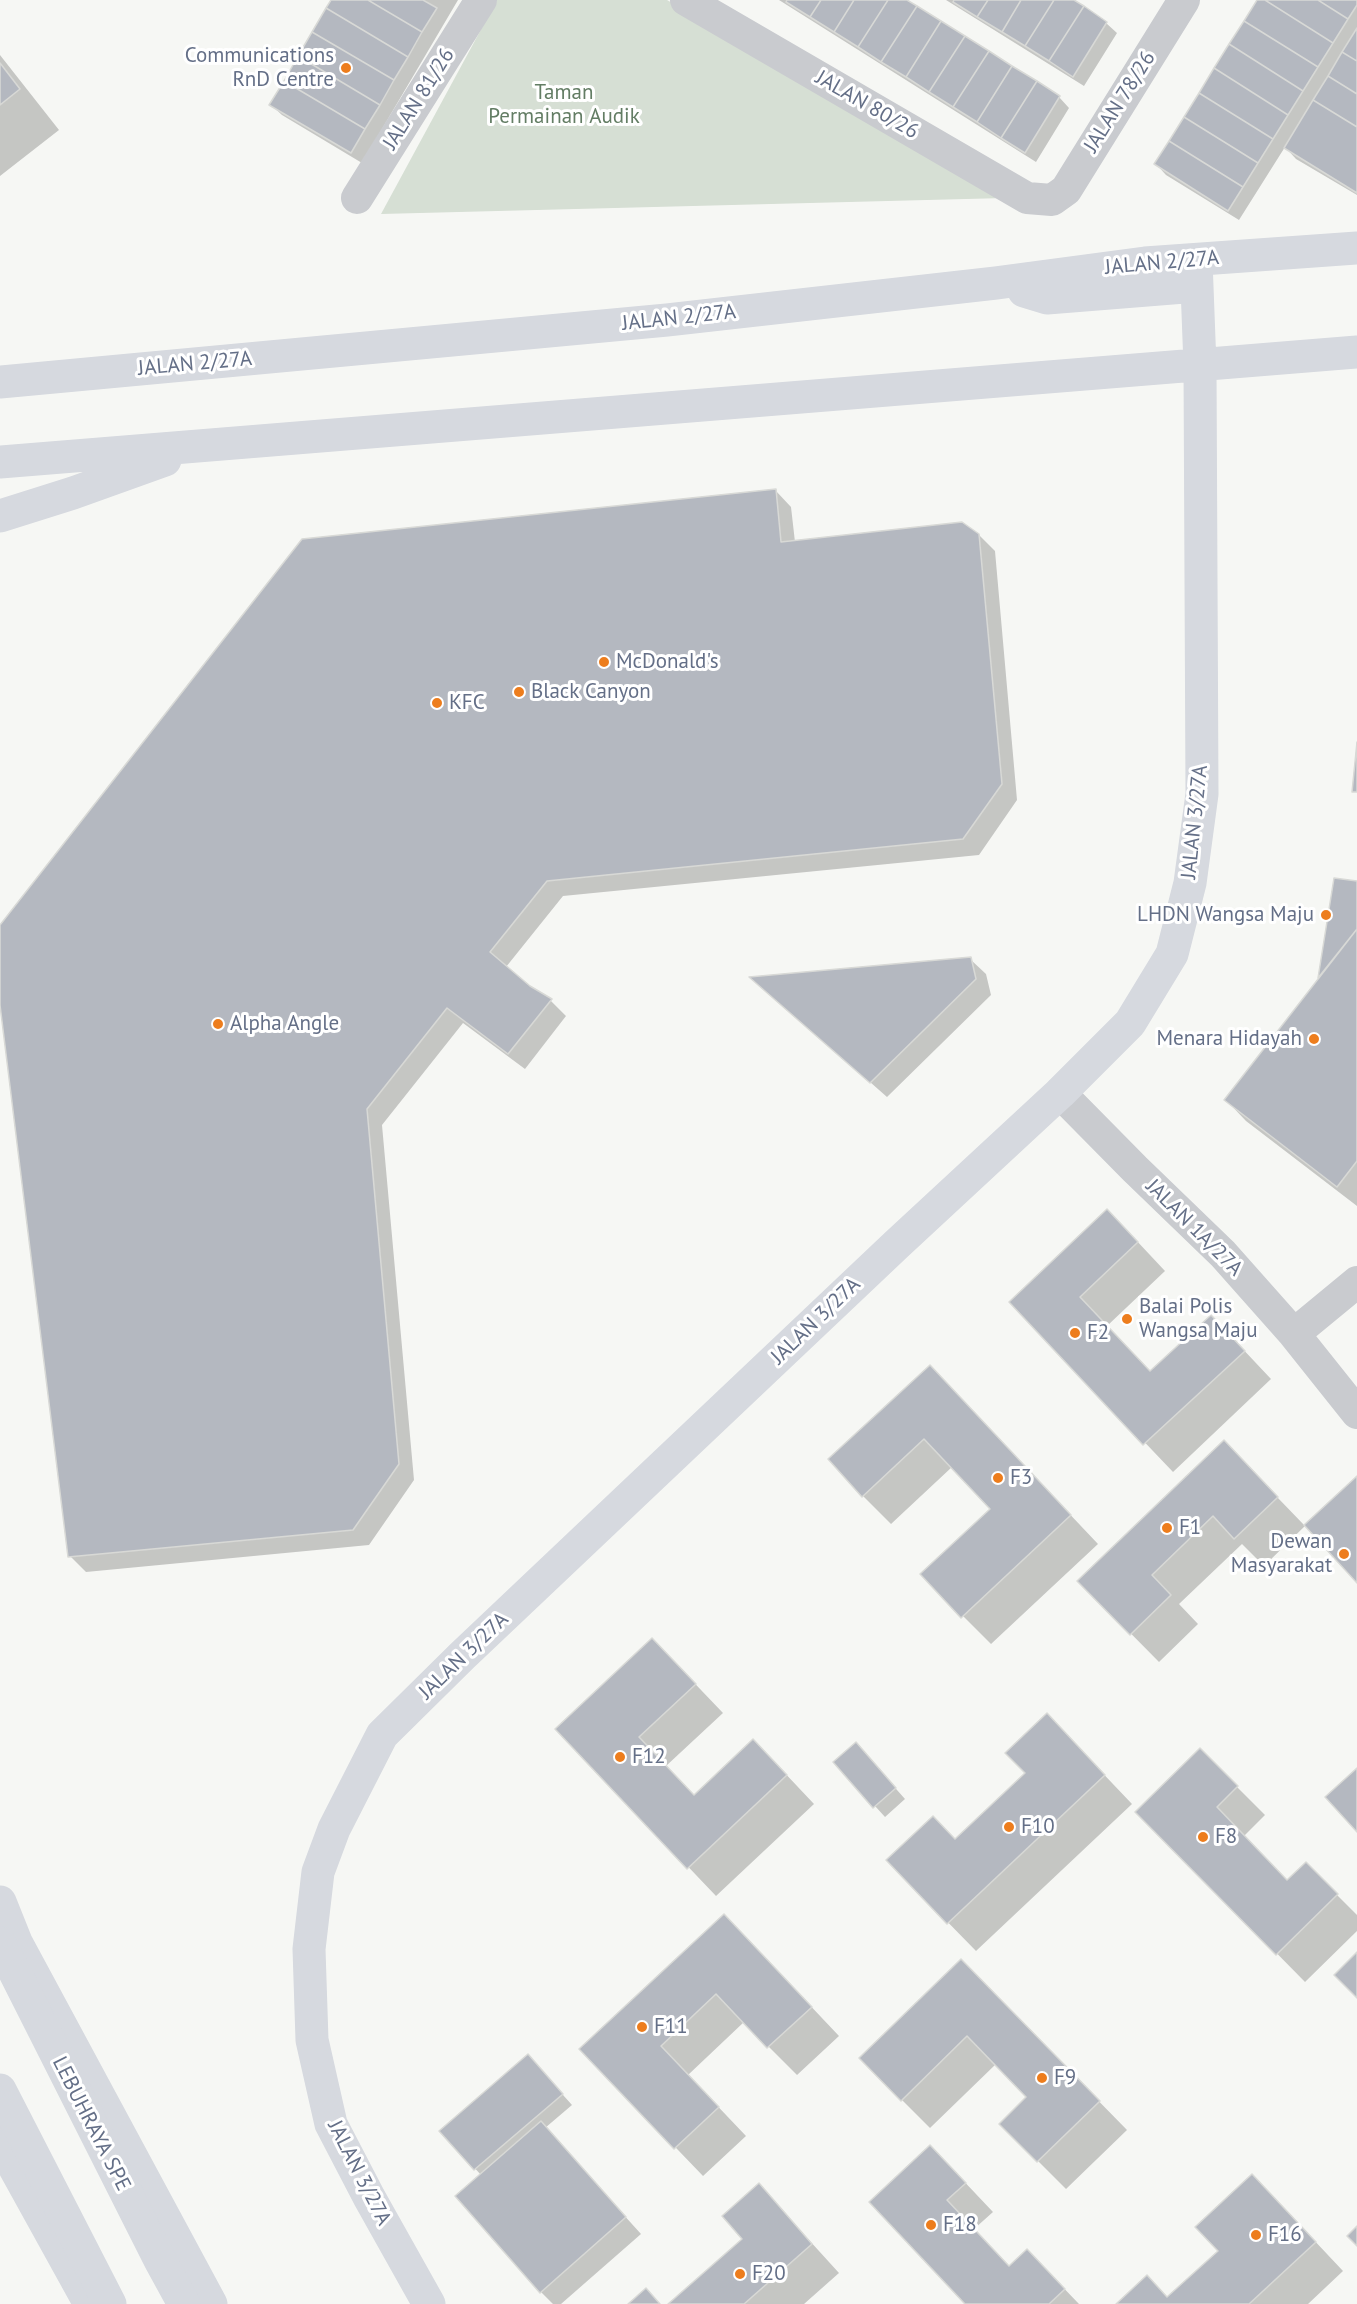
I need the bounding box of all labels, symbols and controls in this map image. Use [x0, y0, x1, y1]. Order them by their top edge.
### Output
place label: Communications RnD Centre [185, 43, 334, 93]
street label: JALAN 81/26 [378, 44, 460, 154]
street label: JALAN 78/26 [1079, 47, 1161, 157]
marker: Communications RnD Centre [339, 61, 353, 75]
street label: JALAN 80/26 [811, 65, 923, 145]
park label: Taman Permainan Audik [488, 80, 640, 130]
street label: JALAN 2/27A [1104, 245, 1220, 281]
street label: JALAN 2/27A [621, 299, 737, 337]
street label: JALAN 2/27A [137, 346, 253, 382]
place label: McDonald's [616, 649, 719, 675]
marker: McDonald's [597, 655, 611, 669]
place label: Black Canyon [531, 679, 651, 705]
marker: Black Canyon [512, 685, 526, 699]
place label: KFC [449, 690, 485, 716]
marker: KFC [430, 696, 444, 710]
street label: JALAN 3/27A [1176, 764, 1214, 880]
place label: LHDN Wangsa Maju [1137, 902, 1314, 928]
marker: LHDN Wangsa Maju [1319, 908, 1333, 922]
place label: Alpha Angle [230, 1011, 339, 1037]
marker: Alpha Angle [211, 1017, 225, 1031]
place label: Menara Hidayah [1157, 1026, 1302, 1052]
marker: Menara Hidayah [1307, 1032, 1321, 1046]
street label: JALAN 1A/27A [1140, 1174, 1248, 1282]
street label: JALAN 3/27A [766, 1272, 866, 1370]
place label: Balai Polis Wangsa Maju [1139, 1294, 1258, 1344]
marker: Balai Polis Wangsa Maju [1120, 1312, 1134, 1326]
place label: F2 [1087, 1320, 1109, 1346]
marker: F2 [1068, 1326, 1082, 1340]
place label: F3 [1010, 1465, 1032, 1491]
marker: F3 [991, 1471, 1005, 1485]
place label: F1 [1179, 1515, 1201, 1541]
marker: F1 [1160, 1521, 1174, 1535]
place label: Dewan Masyarakat [1231, 1529, 1332, 1579]
marker: Dewan Masyarakat [1337, 1547, 1351, 1561]
street label: JALAN 3/27A [414, 1607, 514, 1705]
place label: F12 [632, 1744, 666, 1770]
marker: F12 [613, 1750, 627, 1764]
place label: F10 [1021, 1814, 1055, 1840]
marker: F10 [1002, 1820, 1016, 1834]
place label: F8 [1215, 1824, 1237, 1850]
marker: F8 [1196, 1830, 1210, 1844]
place label: F11 [654, 2014, 688, 2040]
marker: F11 [635, 2020, 649, 2034]
street label: LEBUHRAYA SPE [46, 2053, 136, 2195]
place label: F9 [1054, 2065, 1076, 2091]
marker: F9 [1035, 2071, 1049, 2085]
street label: JALAN 3/27A [322, 2116, 396, 2230]
place label: F18 [943, 2212, 977, 2238]
marker: F18 [924, 2218, 938, 2232]
place label: F16 [1268, 2222, 1302, 2248]
marker: F16 [1249, 2228, 1263, 2242]
place label: F20 [752, 2261, 786, 2287]
marker: F20 [733, 2267, 747, 2281]

